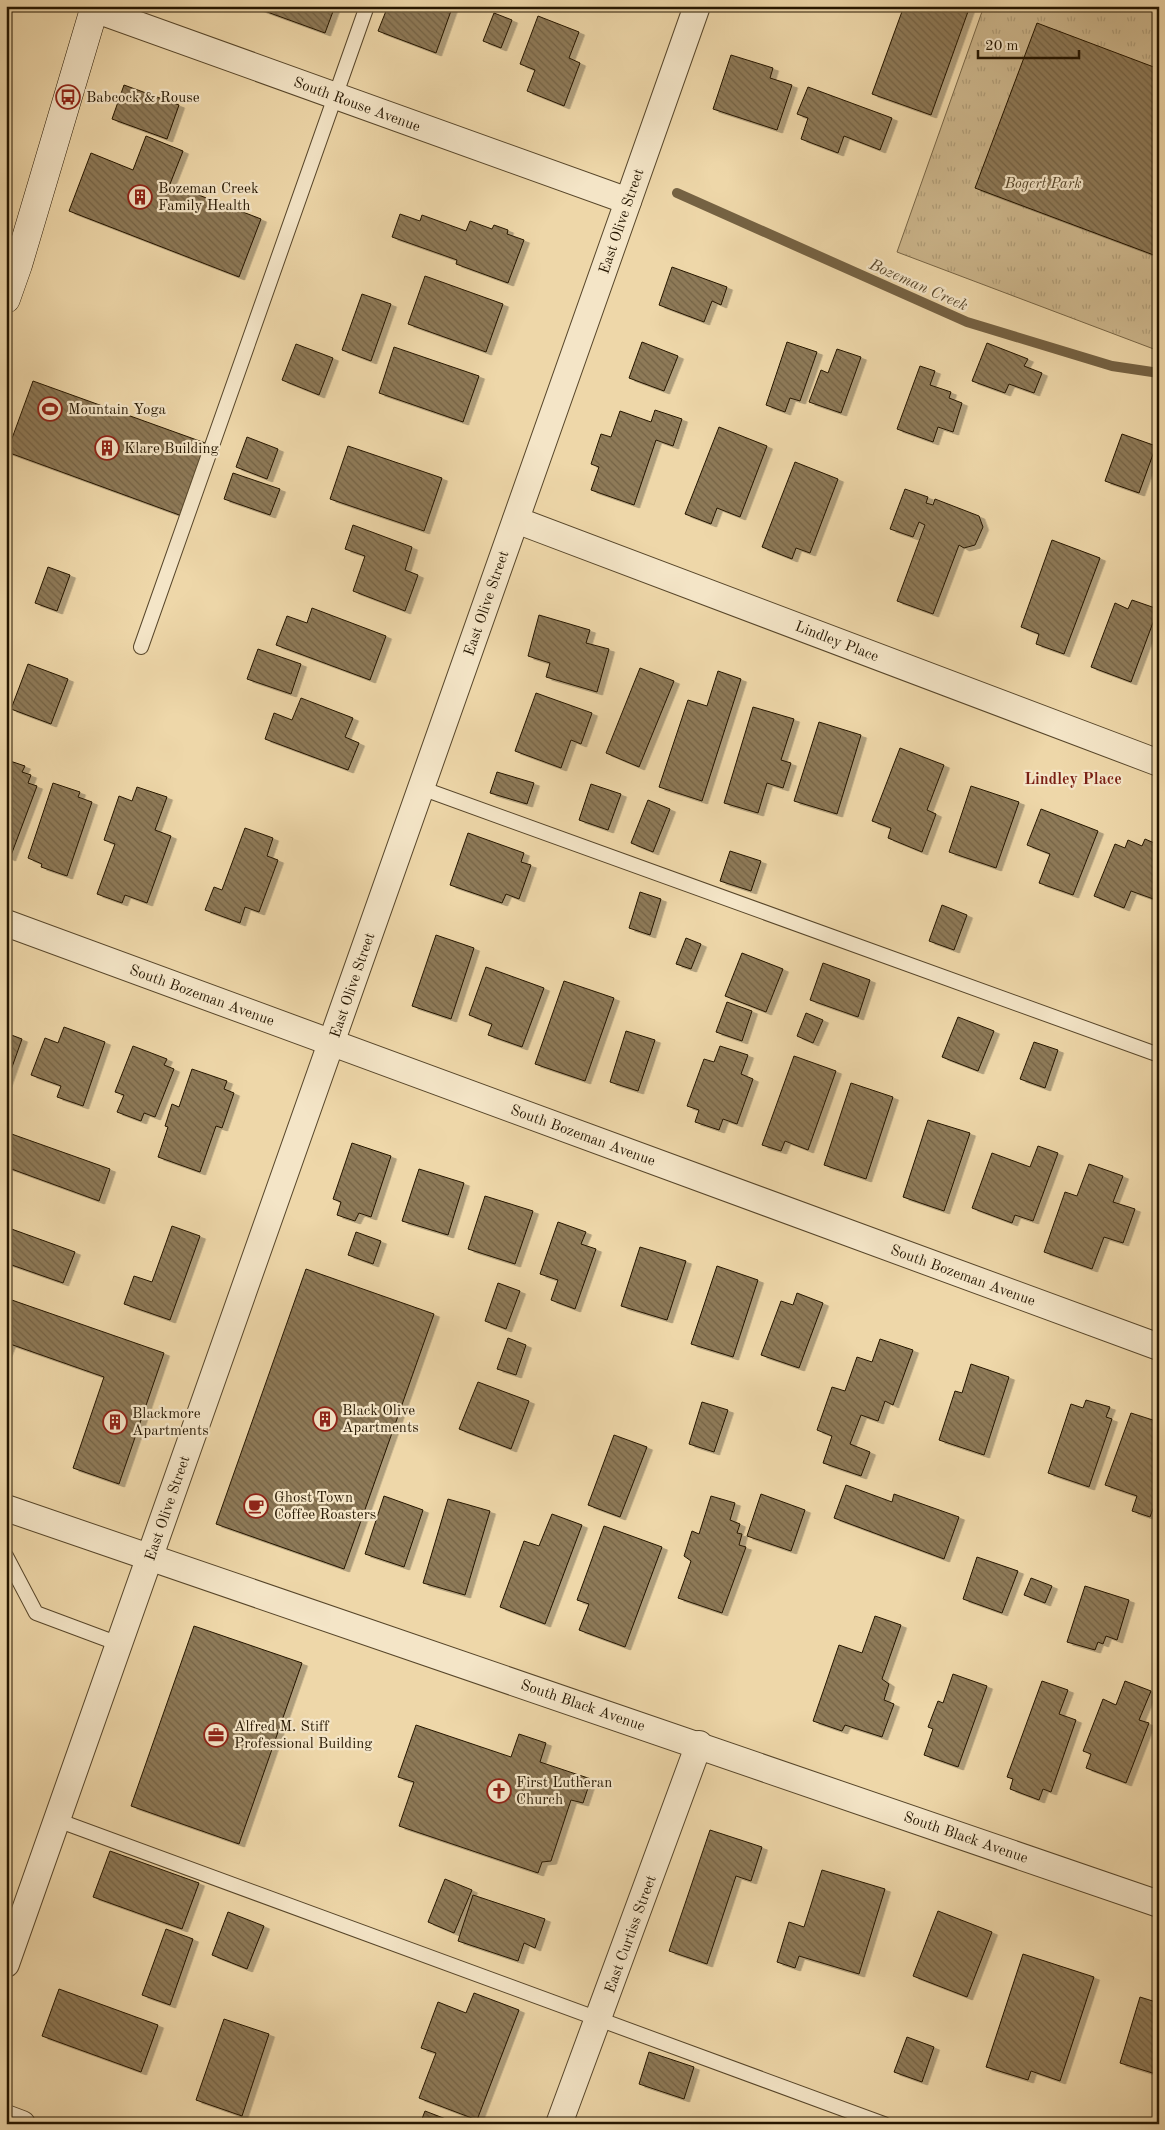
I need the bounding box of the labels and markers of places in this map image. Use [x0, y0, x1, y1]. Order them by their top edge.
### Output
bus stop icon: Babcock & Rouse [55, 84, 81, 110]
place label: Babcock & Rouse [86, 91, 200, 106]
place label: Bozeman Creek Family Health [158, 182, 259, 214]
building icon: Bozeman Creek Family Health [127, 184, 153, 210]
sports icon: Mountain Yoga [37, 396, 63, 422]
place label: Mountain Yoga [68, 403, 167, 418]
building icon: Klare Building [94, 435, 120, 461]
place label: Klare Building [124, 442, 219, 457]
place label: Black Olive Apartments [342, 1404, 419, 1436]
building icon: Black Olive Apartments [312, 1406, 338, 1432]
place label: Blackmore Apartments [132, 1407, 209, 1439]
building icon: Blackmore Apartments [102, 1409, 128, 1435]
place label: Ghost Town Coffee Roasters [274, 1491, 376, 1523]
cafe icon: Ghost Town Coffee Roasters [243, 1493, 269, 1519]
place label: Alfred M. Stiff Professional Building [234, 1720, 372, 1752]
office icon: Alfred M. Stiff Professional Building [203, 1722, 229, 1748]
place label: First Lutheran Church [516, 1776, 612, 1808]
church icon: First Lutheran Church [486, 1778, 512, 1804]

